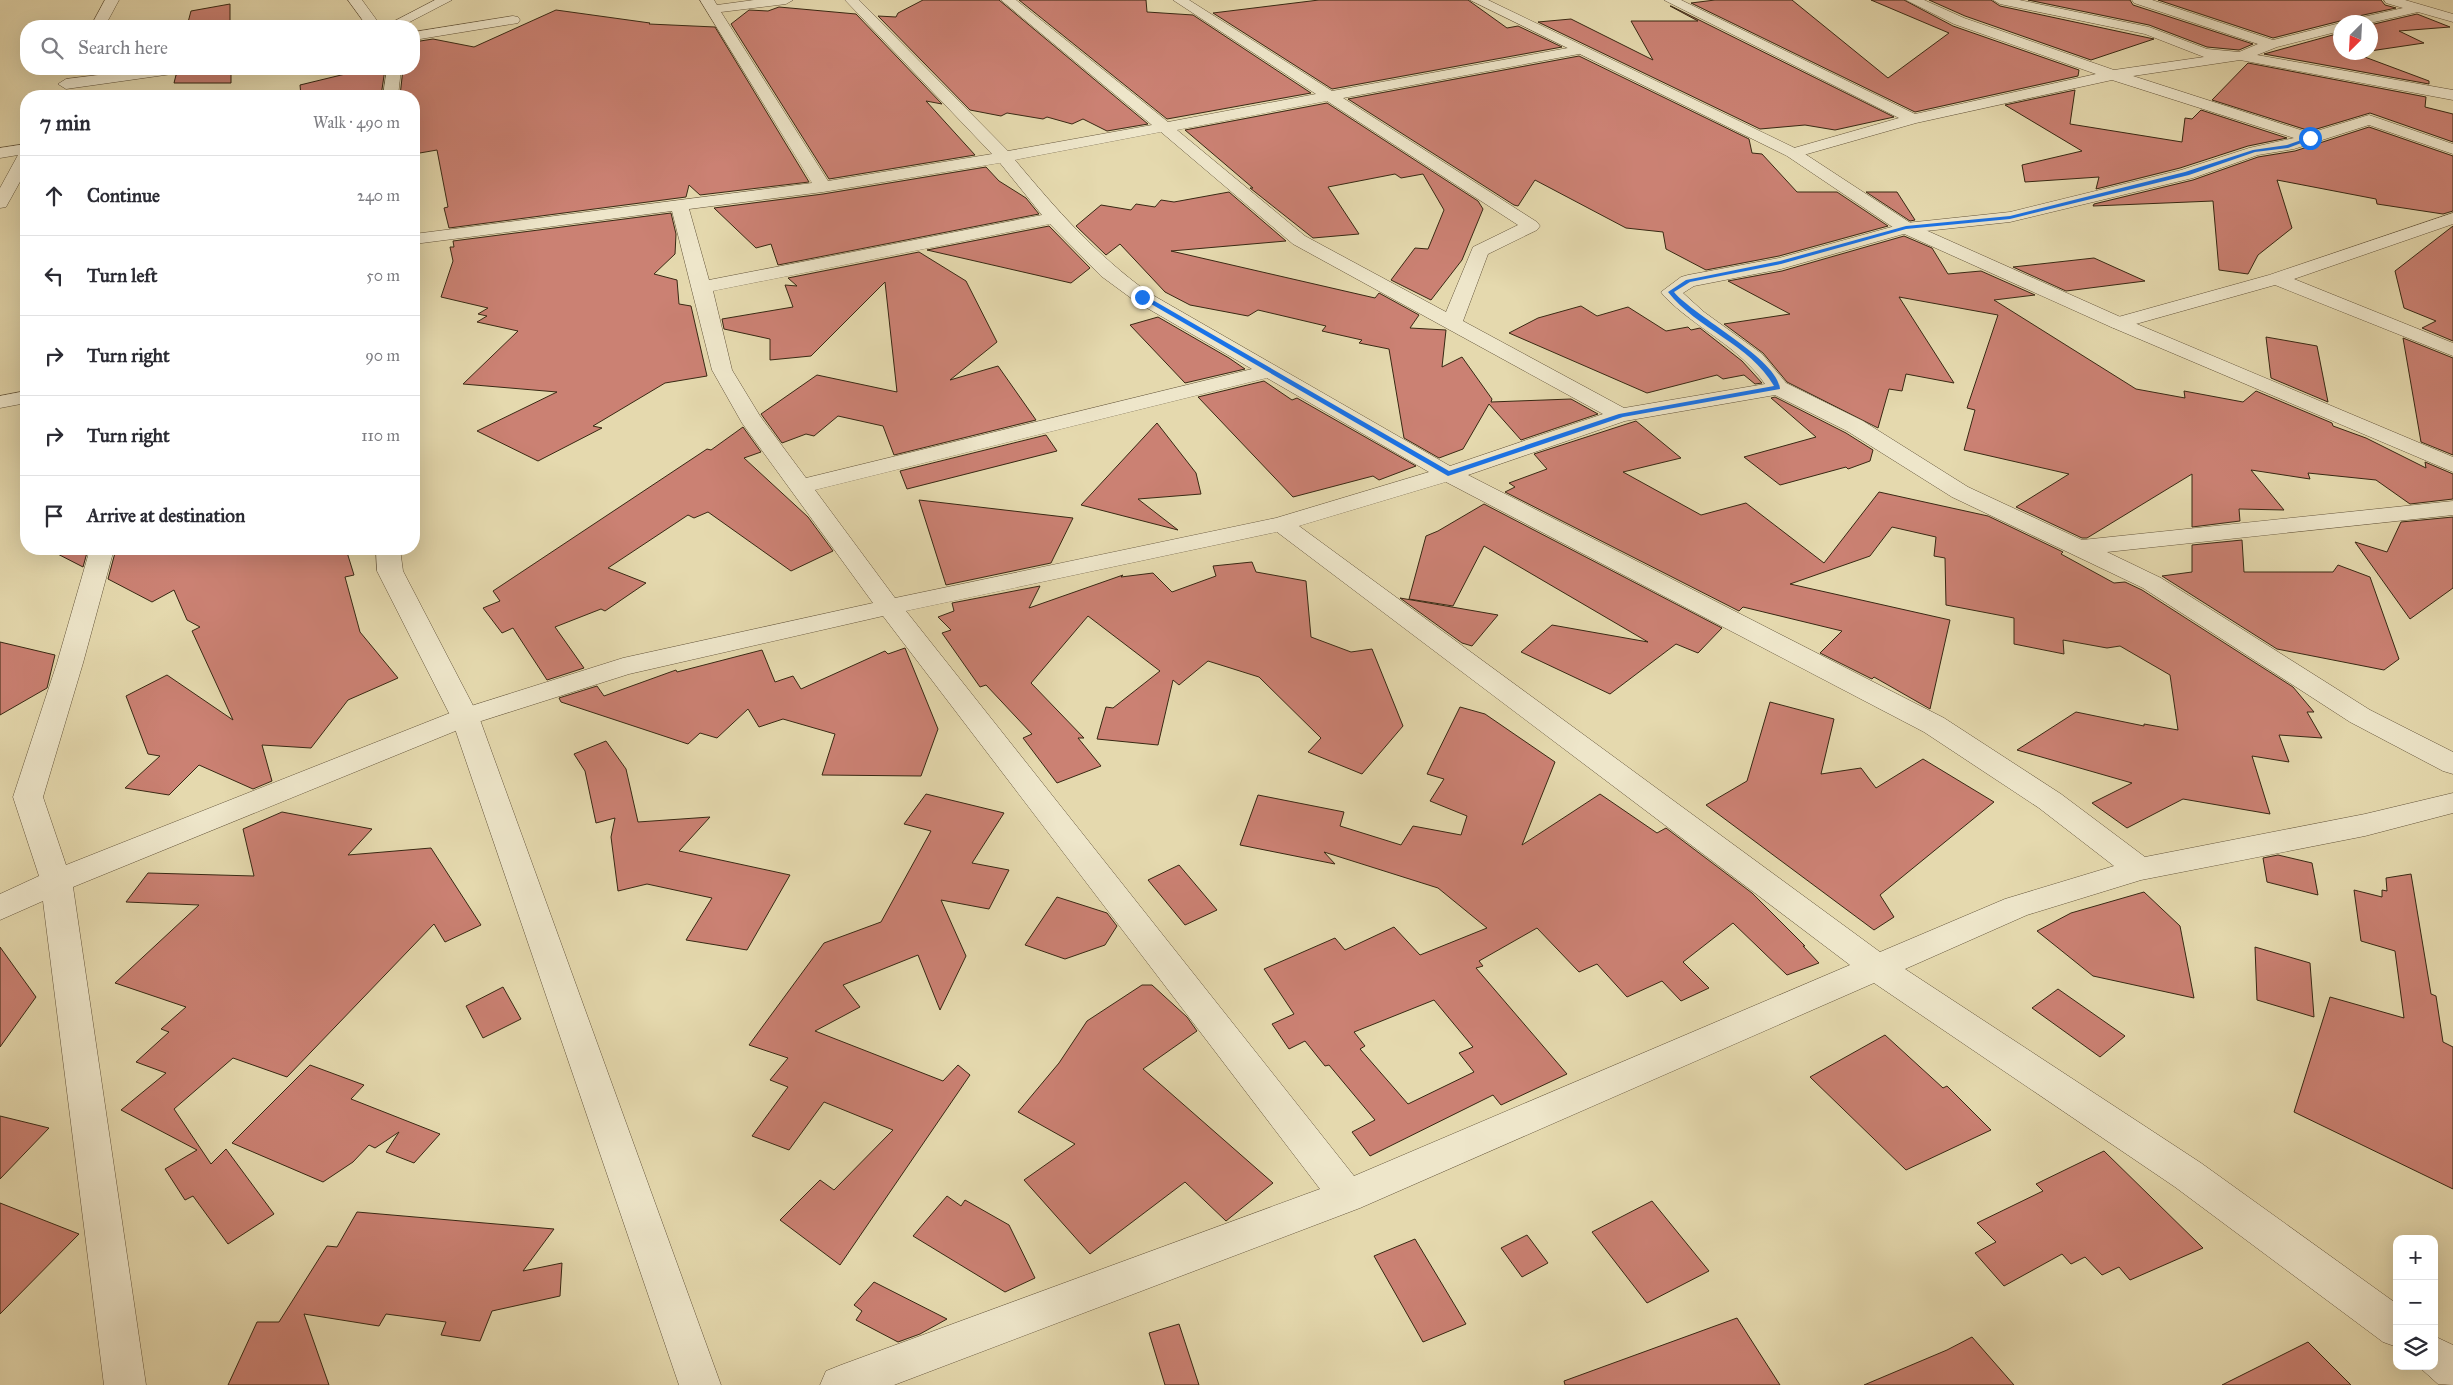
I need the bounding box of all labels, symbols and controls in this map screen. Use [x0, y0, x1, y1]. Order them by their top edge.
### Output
north arrow [2333, 15, 2378, 60]
search box [20, 20, 420, 75]
icon: search [38, 34, 66, 62]
text: Search here [78, 36, 168, 59]
text: 7 min [40, 110, 91, 136]
text: Walk · 490 m [313, 113, 400, 132]
route start [2299, 127, 2322, 150]
icon: ahead [40, 182, 68, 210]
text: Continue [87, 184, 160, 207]
text: 240 m [357, 186, 400, 205]
icon: left [40, 262, 68, 290]
text: Turn left [87, 264, 157, 287]
text: 50 m [366, 266, 400, 285]
route end [1131, 286, 1154, 309]
icon: right [40, 342, 68, 370]
text: Turn right [87, 344, 170, 367]
text: 90 m [365, 346, 400, 365]
icon: right [40, 422, 68, 450]
text: Turn right [87, 424, 170, 447]
text: 110 m [361, 426, 400, 445]
icon: arrive [40, 502, 68, 530]
text: Arrive at destination [87, 504, 245, 527]
map controls [2393, 1235, 2438, 1370]
button: + [2393, 1235, 2438, 1280]
button: − [2393, 1280, 2438, 1325]
button: layers [2393, 1325, 2438, 1370]

